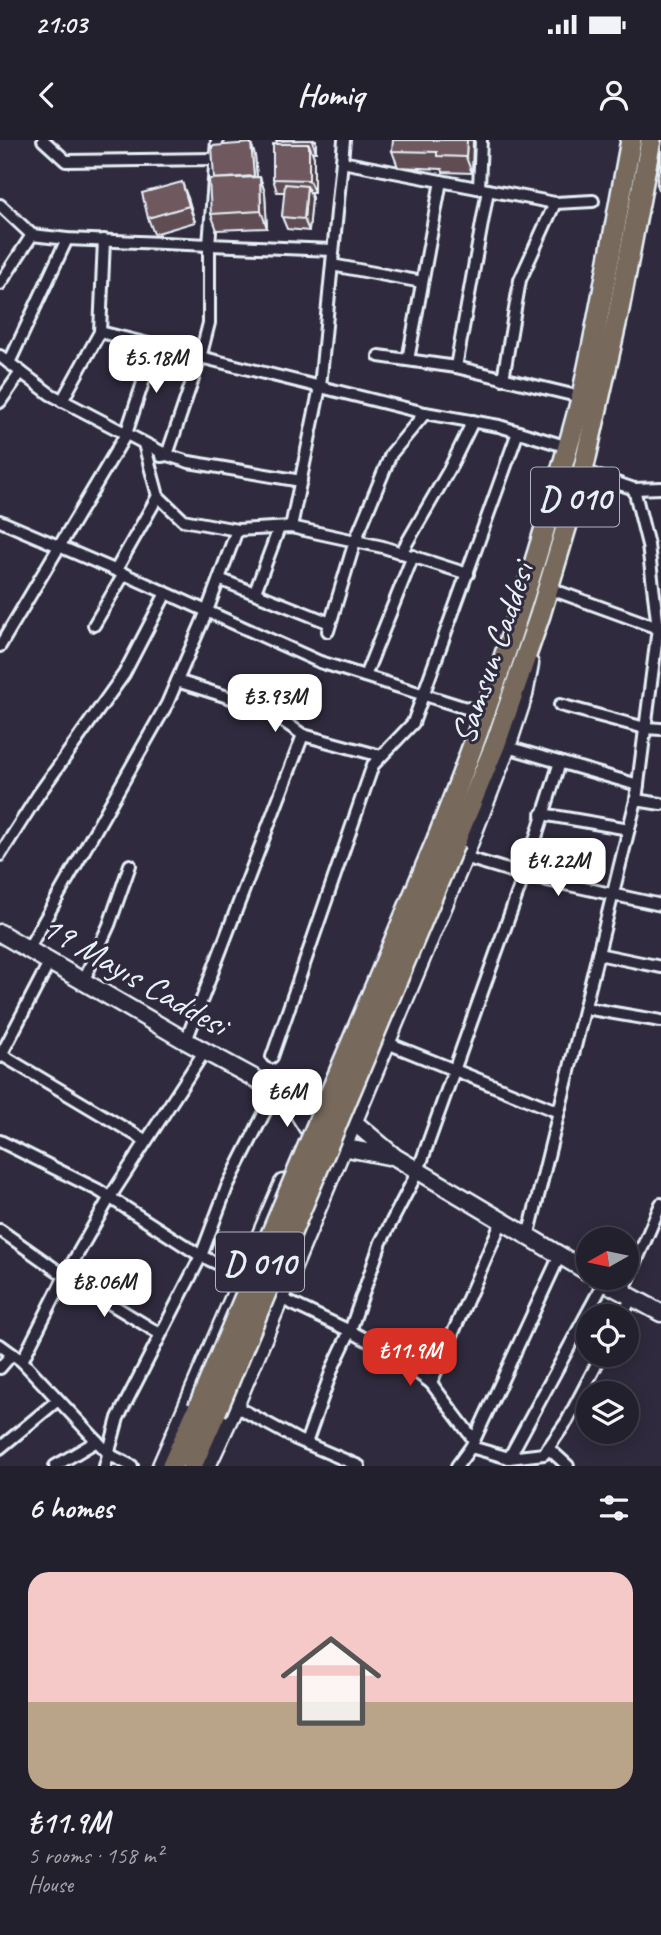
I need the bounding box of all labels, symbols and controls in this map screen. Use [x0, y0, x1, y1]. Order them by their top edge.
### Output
text: 21:03 [35, 8, 87, 41]
text: Homiq [297, 74, 364, 115]
icon: back [28, 76, 66, 114]
icon: person [595, 76, 633, 114]
pin: ₺5.18M [99, 336, 213, 395]
text: ₺5.18M [125, 343, 187, 372]
road number: D 010 [531, 468, 619, 526]
street label: Samsun Caddesi [440, 552, 546, 750]
pin: ₺3.93M [218, 674, 332, 734]
text: ₺3.93M [244, 682, 306, 711]
pin: ₺4.22M [501, 838, 615, 898]
text: ₺4.22M [527, 846, 589, 875]
street label: 19 Mayıs Caddesi [34, 904, 240, 1049]
pin: ₺6M [253, 1070, 321, 1129]
text: ₺6M [268, 1077, 306, 1106]
north arrow [576, 1227, 639, 1290]
map controls [576, 1227, 639, 1444]
road number: D 010 [216, 1232, 304, 1292]
pin: ₺8.06M [47, 1260, 161, 1319]
text: ₺8.06M [72, 1267, 136, 1296]
button: locate [576, 1304, 639, 1367]
pin: ₺11.9M [353, 1328, 467, 1388]
text: ₺11.9M [379, 1336, 441, 1365]
button: layers [576, 1381, 639, 1444]
text: 6 homes [28, 1489, 113, 1527]
icon: filters [595, 1489, 633, 1527]
icon: home [268, 1618, 394, 1744]
text: ₺11.9M [28, 1803, 109, 1841]
text: 5 rooms · 158 m² [28, 1841, 163, 1870]
text: House [28, 1870, 73, 1899]

